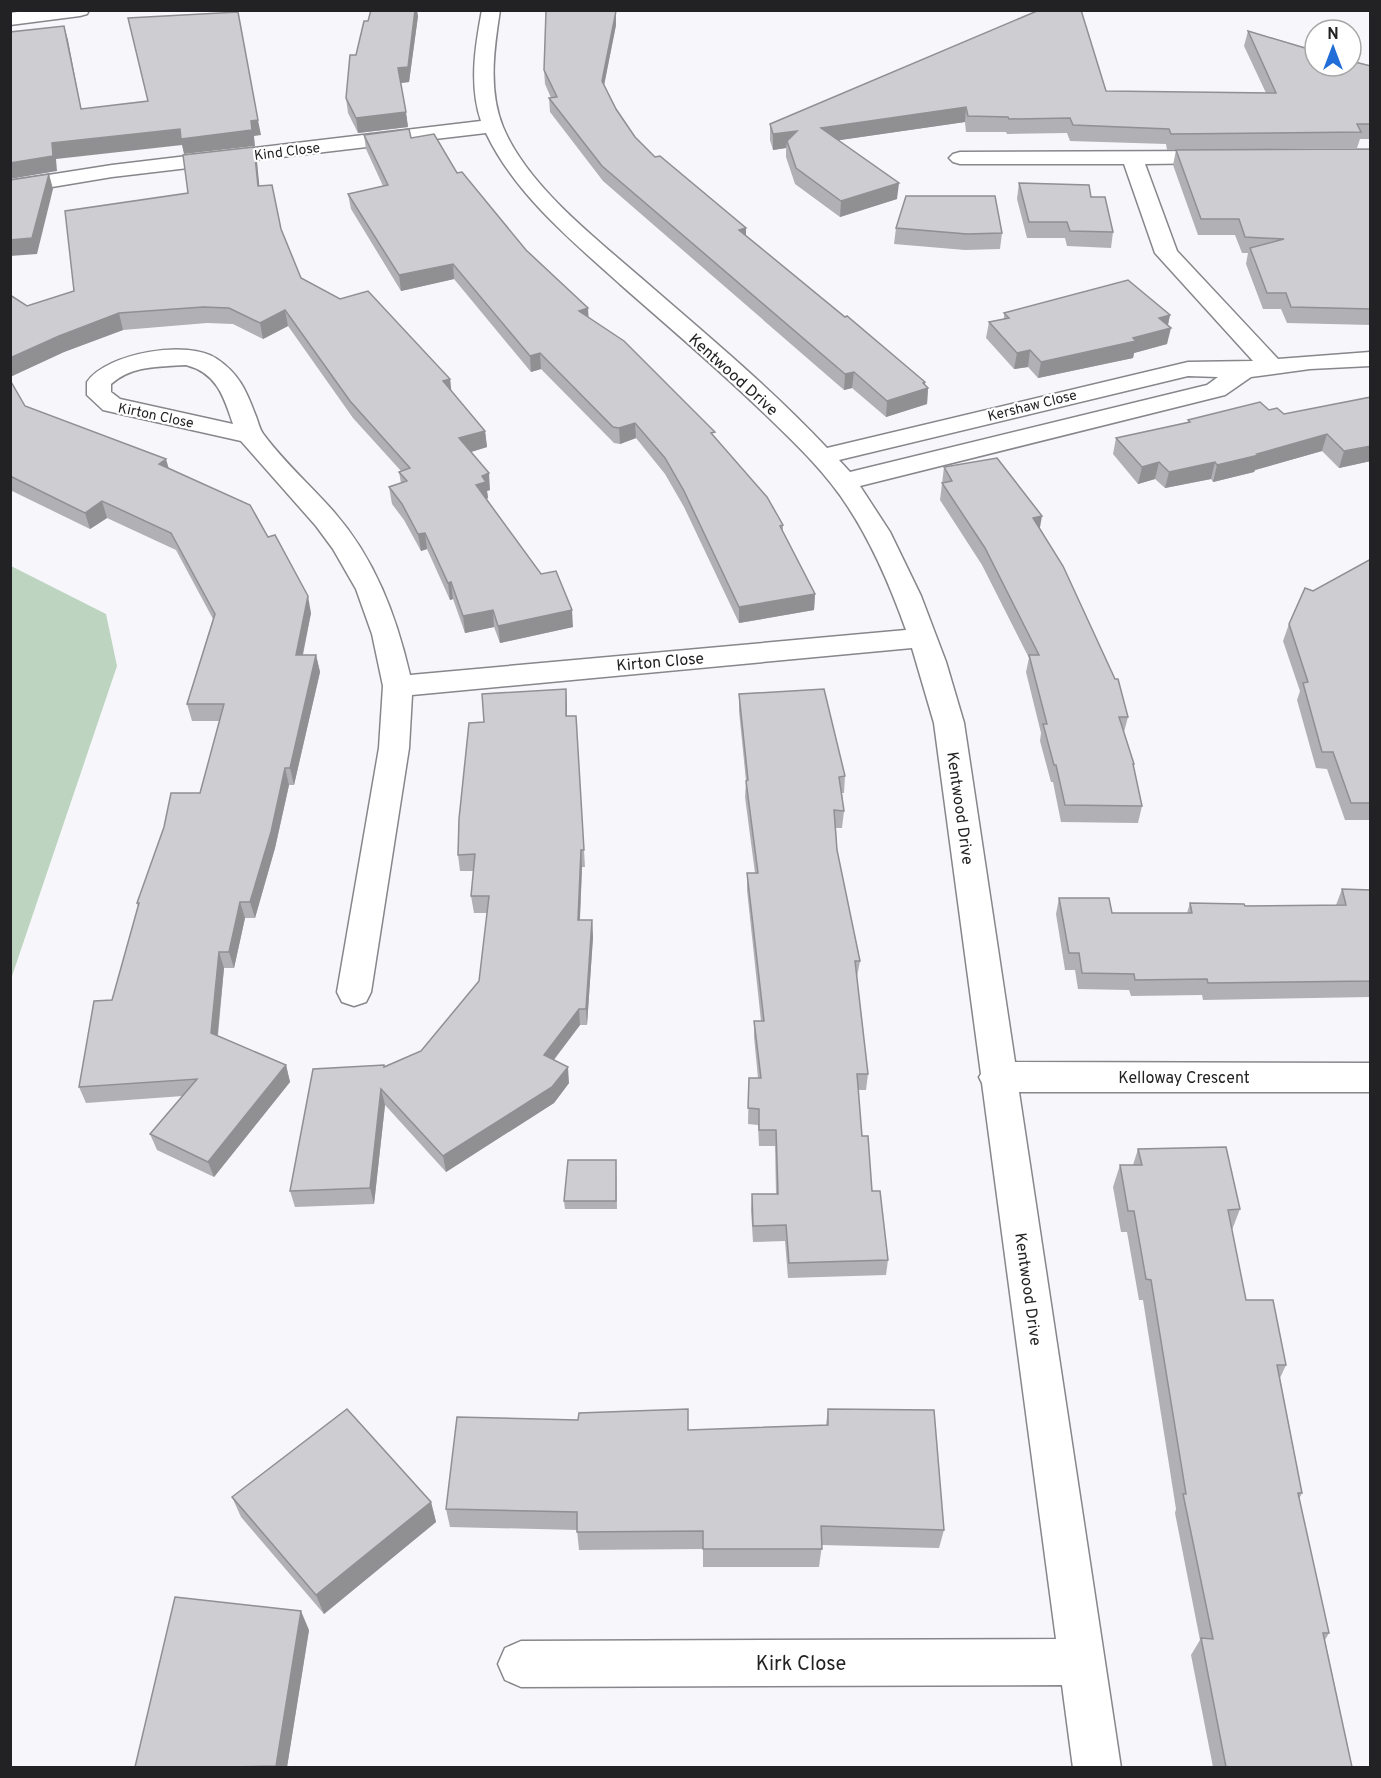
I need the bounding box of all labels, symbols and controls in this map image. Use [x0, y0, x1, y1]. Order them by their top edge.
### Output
north arrow [1303, 18, 1363, 78]
text: N [1327, 25, 1339, 45]
street label: Kind Close [253, 140, 321, 165]
street label: Kentwood Drive [684, 330, 782, 421]
street label: Kershaw Close [986, 387, 1079, 426]
street label: Kirton Close [116, 400, 195, 433]
street label: Kirton Close [616, 649, 705, 677]
street label: Kentwood Drive [941, 751, 977, 866]
street label: Kelloway Crescent [1118, 1069, 1250, 1089]
street label: Kentwood Drive [1009, 1232, 1045, 1347]
street label: Kirk Close [756, 1652, 846, 1678]

